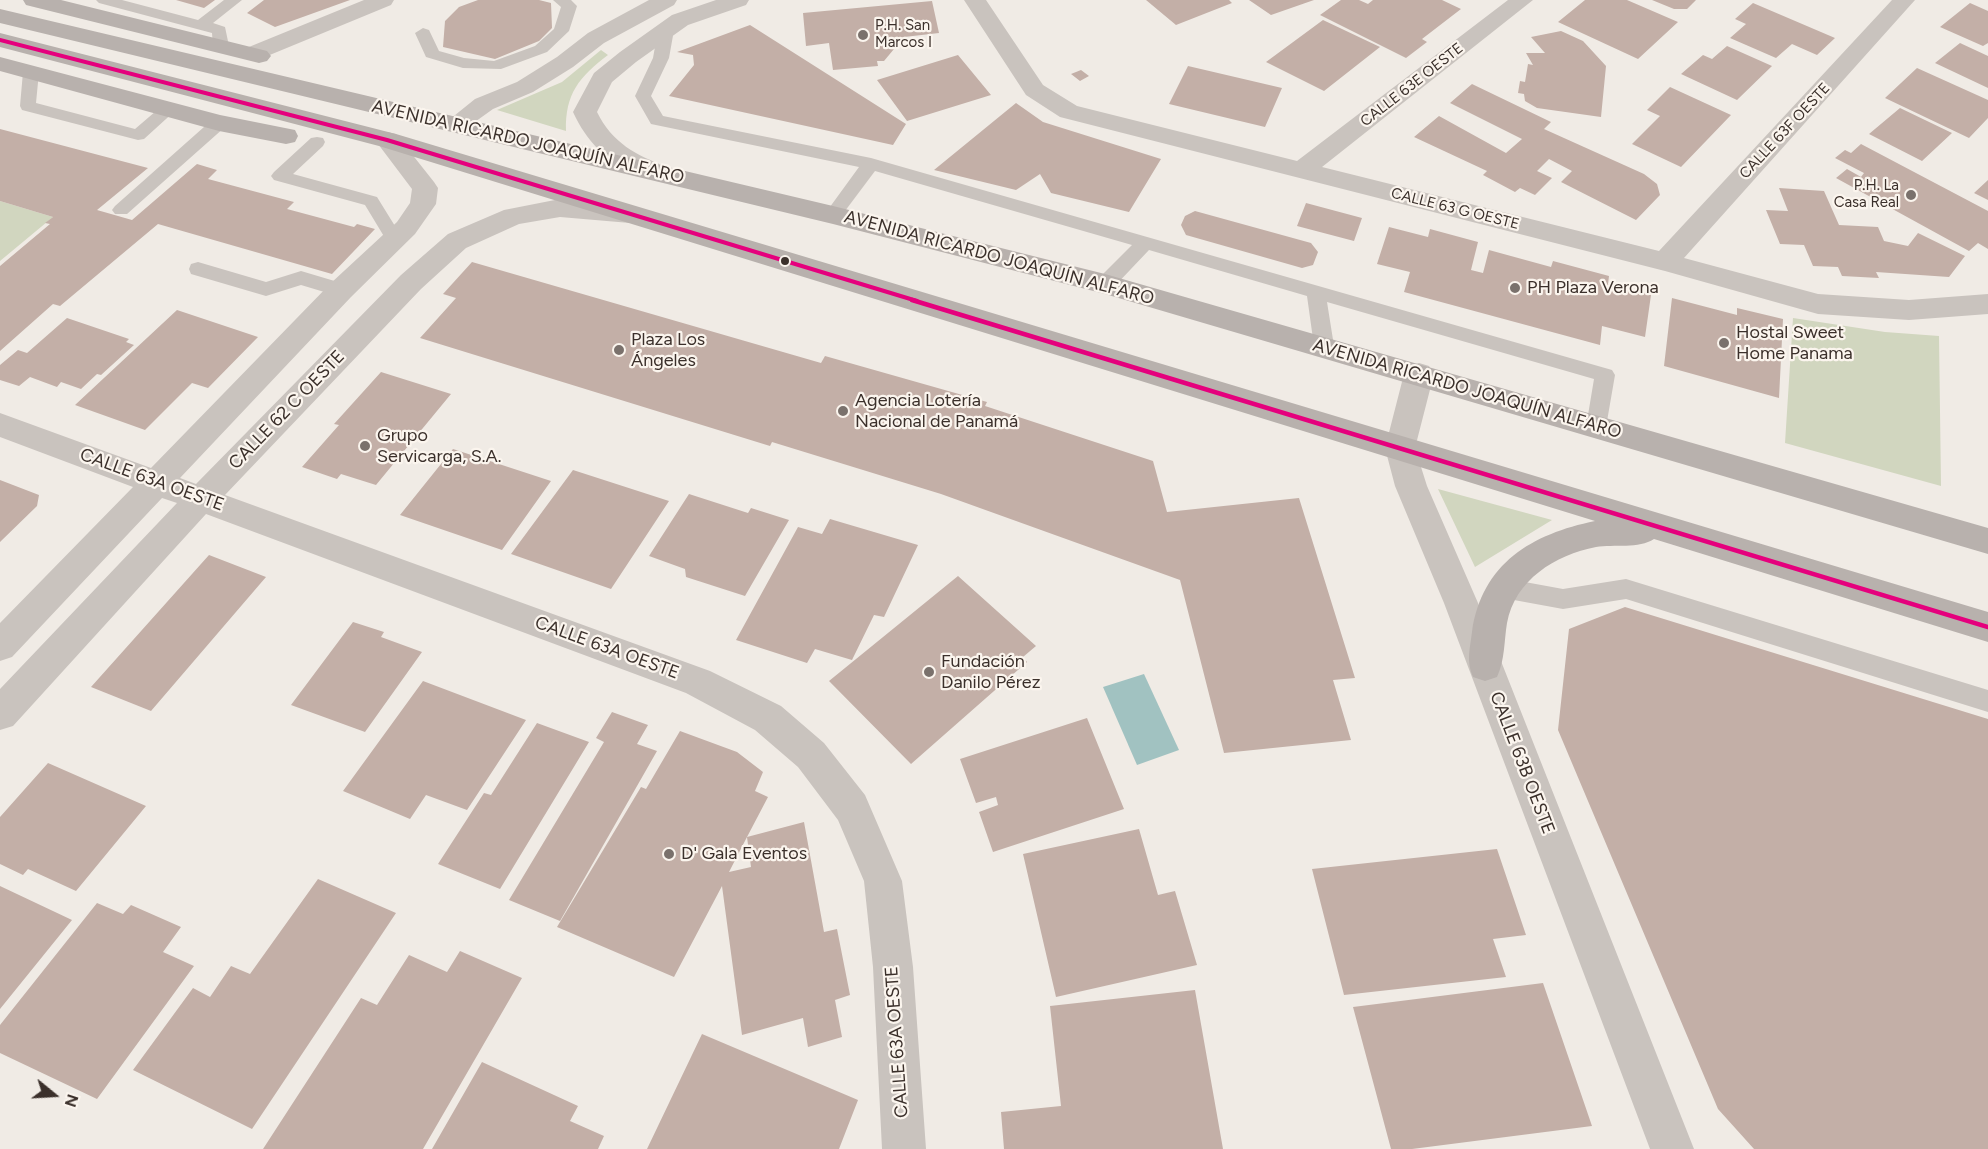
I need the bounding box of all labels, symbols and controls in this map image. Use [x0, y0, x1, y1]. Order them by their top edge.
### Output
place label: P.H. San Marcos I [875, 17, 932, 52]
marker: P.H. San Marcos I [856, 28, 870, 42]
street label: CALLE 63E OESTE [1357, 39, 1467, 131]
street label: CALLE 63F OESTE [1736, 79, 1834, 183]
street label: AVENIDA RICARDO JOAQUÍN ALFARO [370, 95, 686, 189]
place label: P.H. La Casa Real [1834, 177, 1899, 212]
street label: CALLE 63 G OESTE [1389, 184, 1521, 234]
marker: P.H. La Casa Real [1904, 188, 1918, 202]
street label: AVENIDA RICARDO JOAQUÍN ALFARO [842, 206, 1156, 310]
unlabelled marker [779, 255, 791, 267]
place label: PH Plaza Verona [1527, 277, 1659, 299]
marker: PH Plaza Verona [1508, 281, 1522, 295]
place label: Hostal Sweet Home Panama [1736, 322, 1853, 364]
place label: Plaza Los Ángeles [631, 329, 705, 372]
street label: AVENIDA RICARDO JOAQUÍN ALFARO [1310, 335, 1624, 443]
marker: Hostal Sweet Home Panama [1717, 336, 1731, 350]
marker: Plaza Los Ángeles [612, 343, 626, 357]
street label: CALLE 62 C OESTE [225, 346, 349, 474]
place label: Agencia Lotería Nacional de Panamá [855, 390, 1018, 432]
marker: Agencia Lotería Nacional de Panamá [836, 404, 850, 418]
place label: Grupo Servicarga, S.A. [377, 425, 501, 468]
marker: Grupo Servicarga, S.A. [358, 439, 372, 453]
street label: CALLE 63A OESTE [77, 444, 227, 516]
street label: CALLE 63A OESTE [532, 612, 682, 684]
place label: Fundación Danilo Pérez [941, 651, 1040, 694]
marker: Fundación Danilo Pérez [922, 665, 936, 679]
street label: CALLE 63B OESTE [1485, 689, 1559, 837]
place label: D' Gala Eventos [681, 843, 807, 865]
marker: D' Gala Eventos [662, 847, 676, 861]
street label: CALLE 63A OESTE [881, 965, 913, 1119]
north arrow [24, 1065, 84, 1125]
text: N [61, 1092, 83, 1110]

